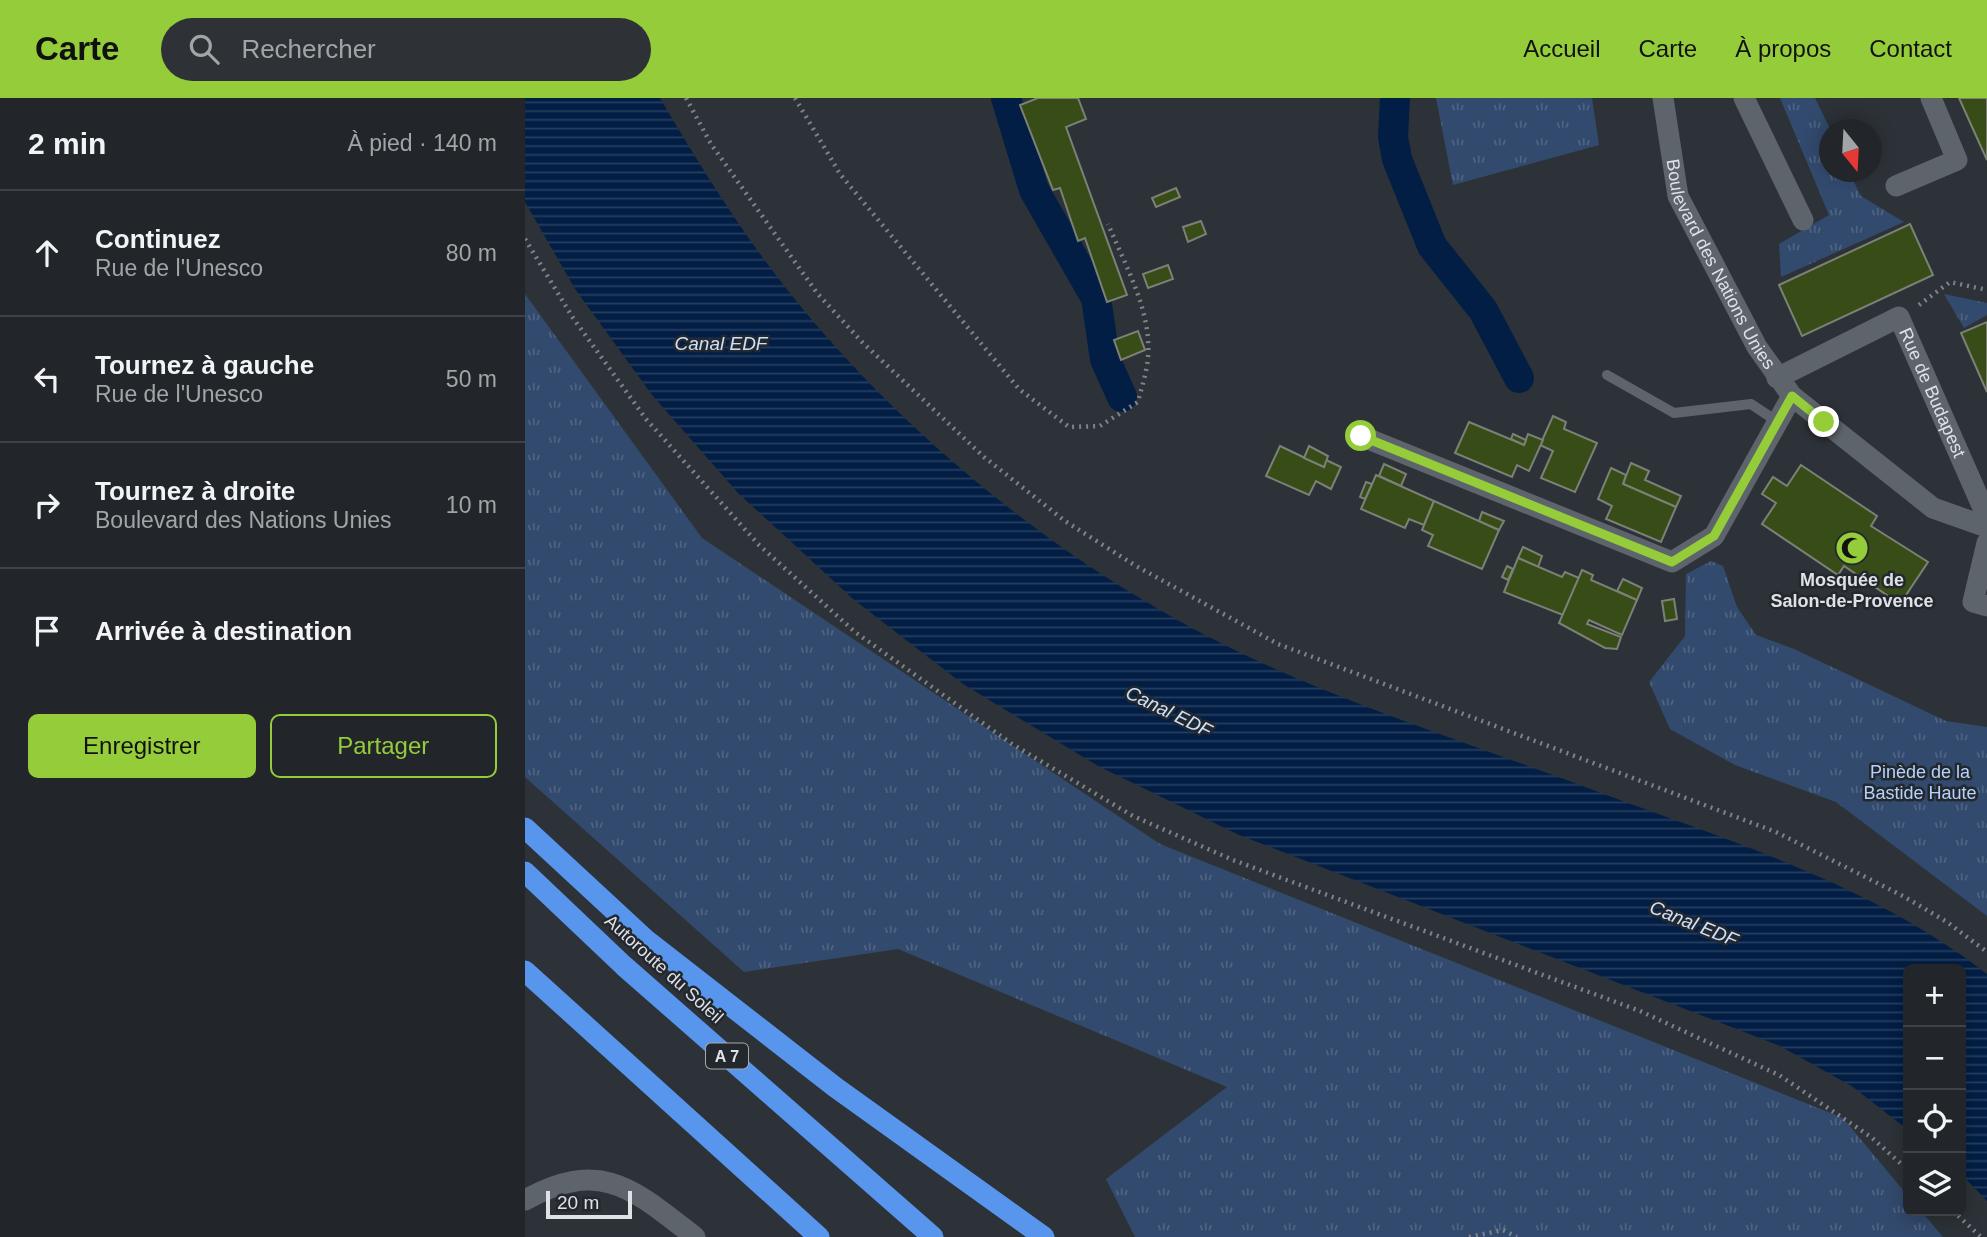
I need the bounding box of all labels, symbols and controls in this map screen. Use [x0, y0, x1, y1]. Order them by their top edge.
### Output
search box [161, 18, 651, 81]
text: Carte [35, 30, 119, 67]
icon: search [185, 30, 223, 68]
text: Rechercher [241, 34, 376, 64]
text: Accueil [1523, 35, 1601, 62]
text: Carte [1639, 35, 1697, 62]
text: À propos [1735, 35, 1831, 62]
text: Contact [1869, 35, 1952, 62]
north arrow [1819, 119, 1882, 182]
text: 2 min [28, 127, 106, 160]
text: À pied · 140 m [347, 130, 497, 156]
street label: Boulevard des Nations Unies [1662, 158, 1779, 373]
text: Continuez [95, 224, 221, 254]
icon: ahead [28, 234, 66, 272]
text: 80 m [446, 240, 497, 266]
text: Rue de l'Unesco [95, 255, 263, 281]
street label: Rue de Budapest [1895, 325, 1969, 460]
water label: Canal EDF [675, 333, 769, 354]
text: Tournez à gauche [95, 350, 314, 380]
icon: left [28, 360, 66, 398]
text: 50 m [446, 366, 497, 392]
text: Rue de l'Unesco [95, 381, 263, 407]
route end [1808, 406, 1839, 437]
route start [1345, 420, 1376, 451]
text: Tournez à droite [95, 476, 295, 506]
icon: right [28, 486, 66, 524]
text: 10 m [446, 492, 497, 518]
text: Boulevard des Nations Unies [95, 507, 392, 533]
mosque icon: Mosquée de Salon-de-Provence [1833, 529, 1871, 567]
place label: Mosquée de Salon-de-Provence [1770, 570, 1934, 611]
icon: arrive [28, 612, 66, 650]
text: Arrivée à destination [95, 616, 352, 646]
water label: Canal EDF [1122, 682, 1216, 742]
button: Enregistrer [28, 714, 256, 778]
button: Partager [270, 714, 497, 778]
park label: Pinède de la Bastide Haute [1863, 762, 1977, 803]
water label: Canal EDF [1647, 896, 1742, 951]
street label: Autoroute du Soleil [601, 911, 727, 1027]
map controls [1903, 964, 1966, 1216]
button: + [1903, 964, 1966, 1027]
button: − [1903, 1027, 1966, 1090]
road number: A 7 [706, 1044, 748, 1068]
button: locate [1903, 1090, 1966, 1153]
button: layers [1903, 1153, 1966, 1216]
scale bar [546, 1188, 632, 1220]
text: 20 m [557, 1192, 599, 1213]

